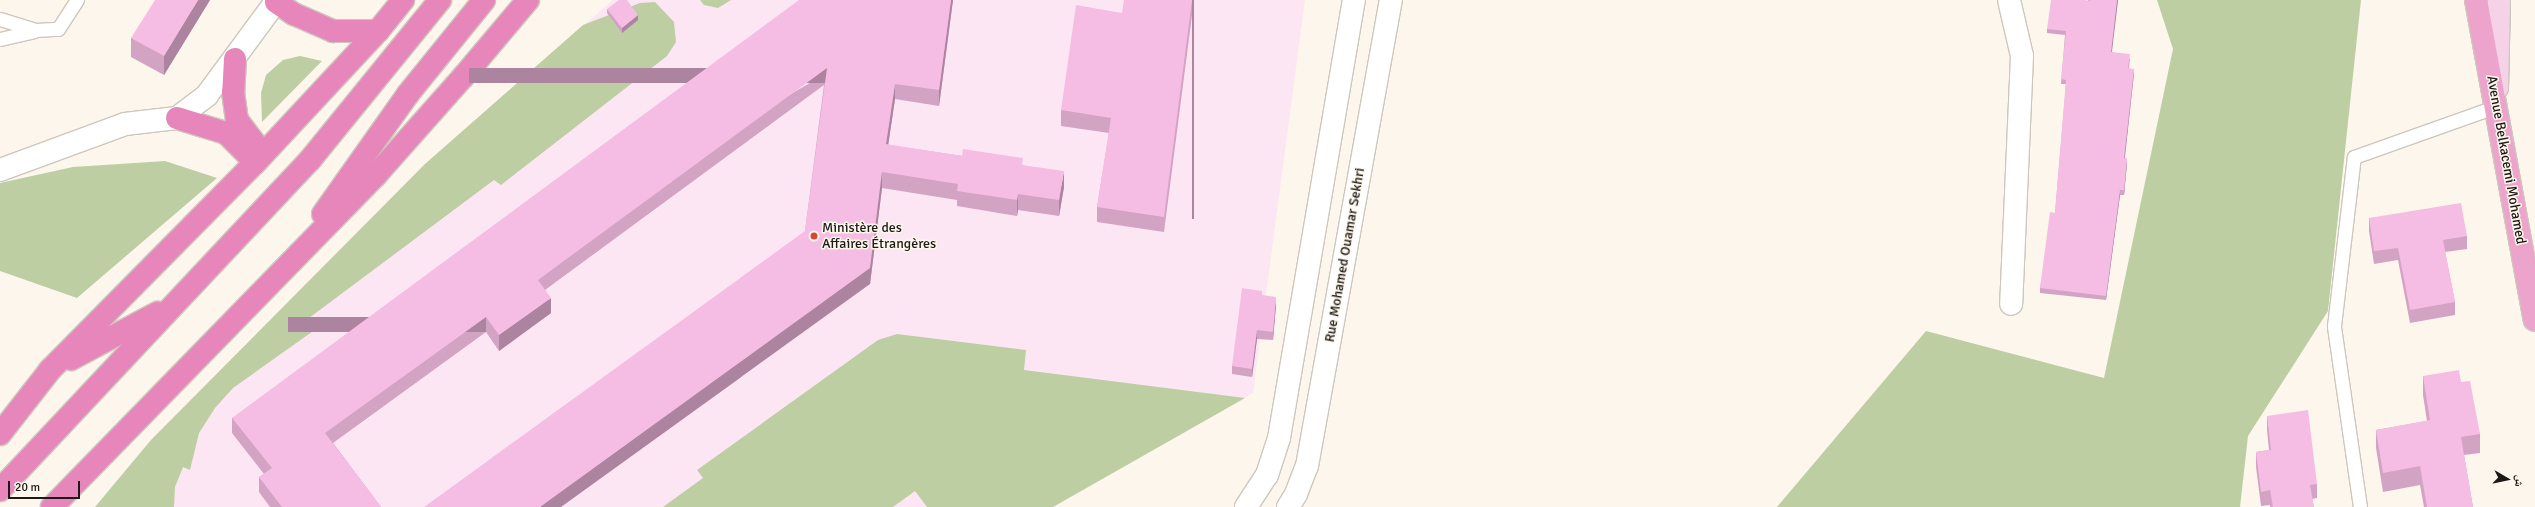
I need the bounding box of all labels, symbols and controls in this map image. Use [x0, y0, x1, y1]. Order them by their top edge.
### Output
street label: Avenue Belkacemi Mohamed [2483, 74, 2529, 246]
street label: Rue Mohamed Ouamar Sekhri [1321, 166, 1369, 344]
place label: Ministère des Affaires Étrangères [822, 220, 936, 252]
marker: Ministère des Affaires Étrangères [809, 231, 819, 241]
north arrow [2487, 459, 2527, 499]
scale bar [10, 473, 82, 499]
text: ش [2512, 474, 2527, 488]
text: 20 m [15, 480, 40, 495]

